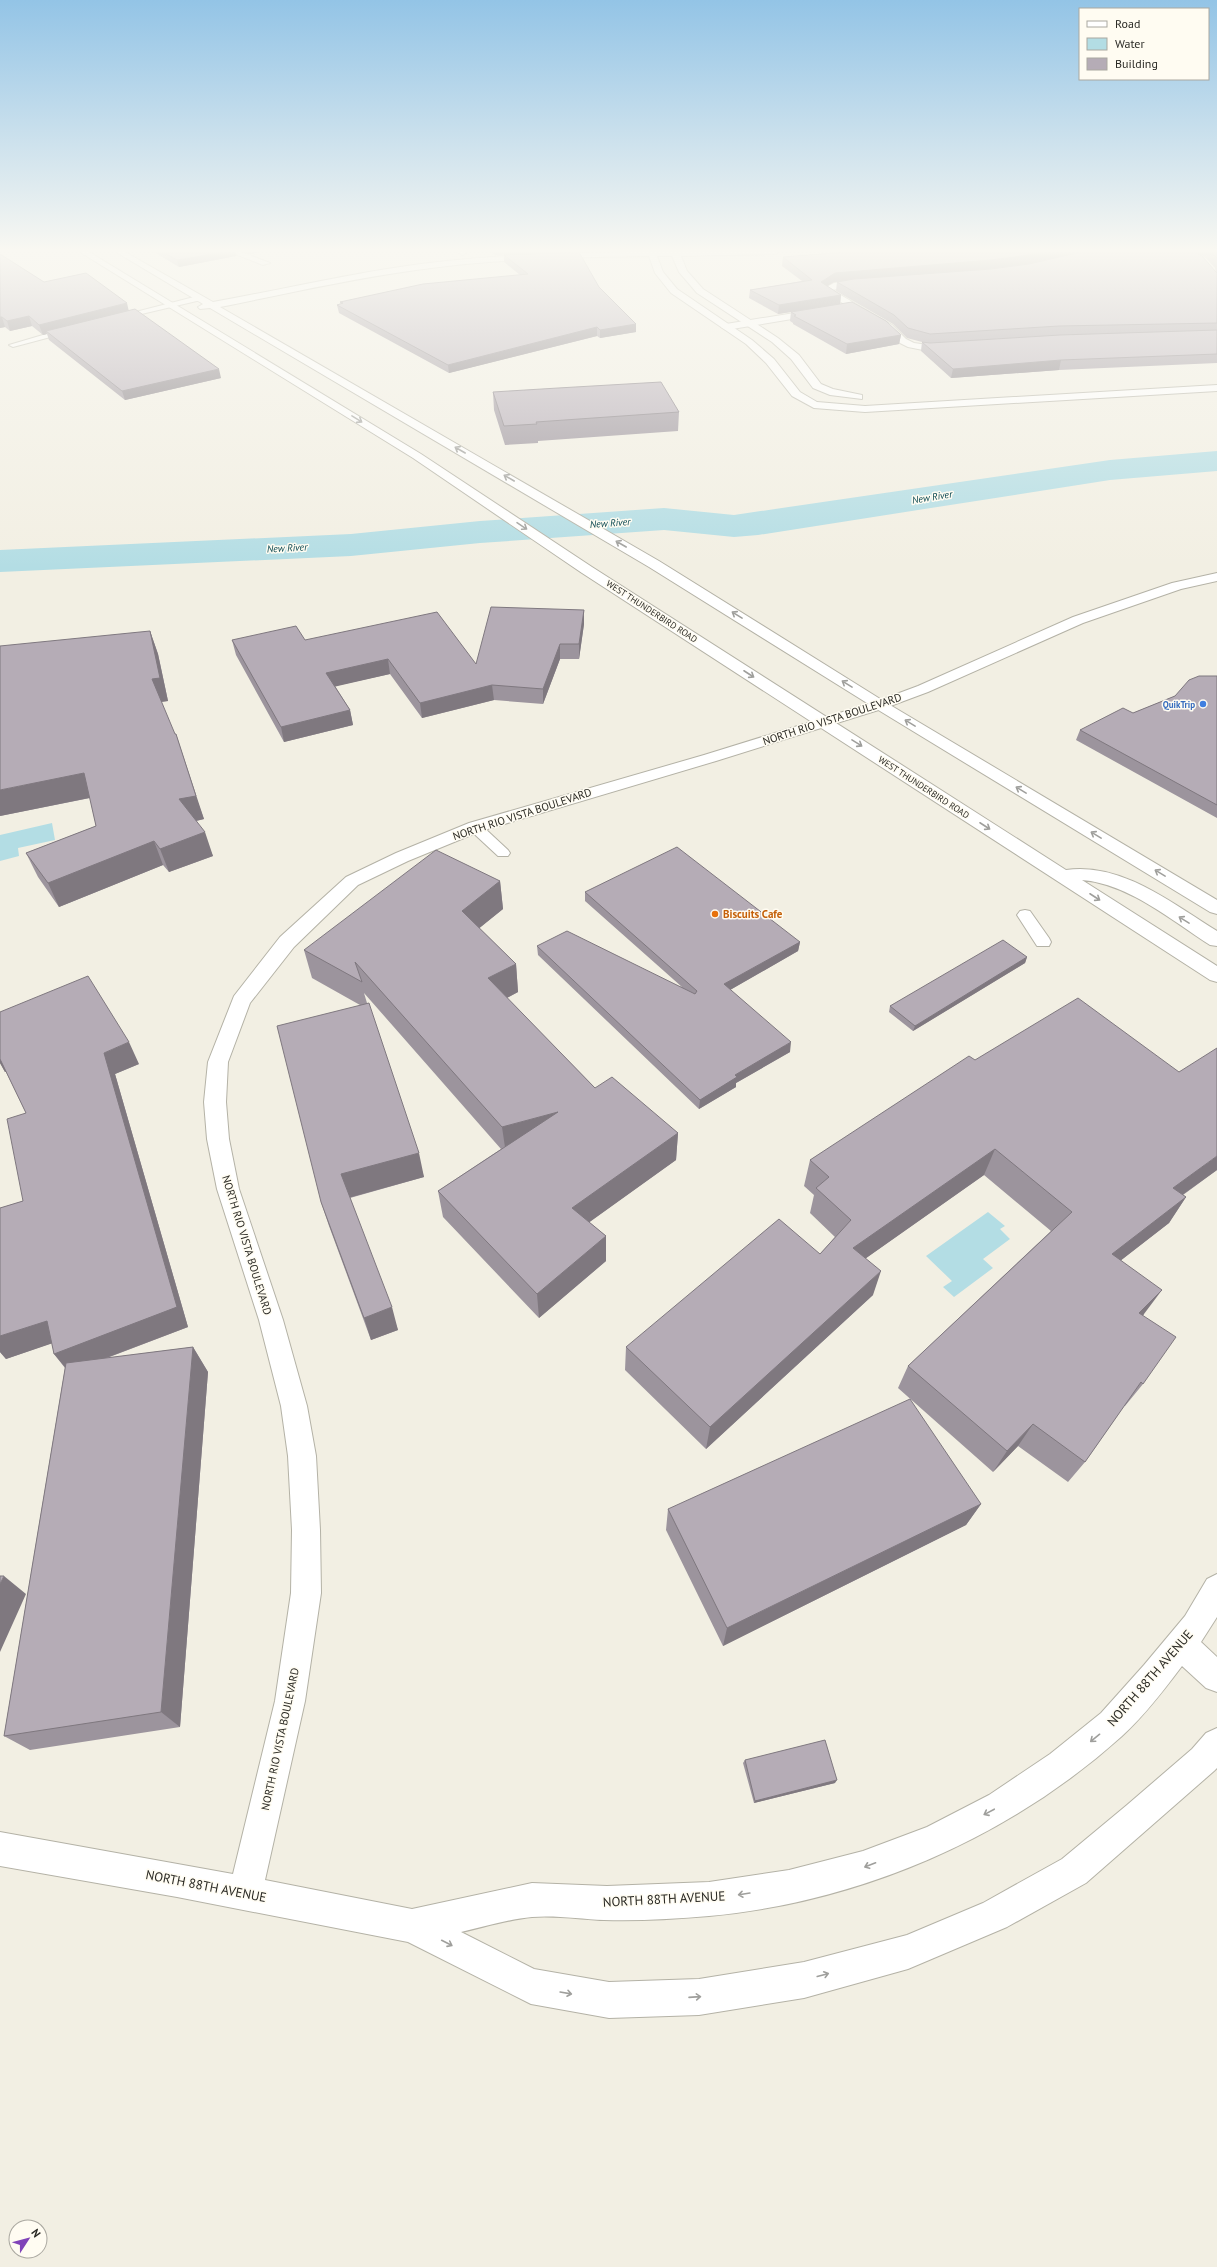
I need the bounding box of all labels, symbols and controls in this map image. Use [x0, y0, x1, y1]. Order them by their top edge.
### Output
legend [1079, 8, 1209, 80]
text: Road [1115, 16, 1140, 31]
text: Water [1115, 36, 1145, 51]
text: Building [1115, 56, 1158, 71]
one-way arrow [351, 415, 363, 423]
one-way arrow [454, 445, 466, 453]
one-way arrow [503, 473, 515, 481]
water label: New River [911, 487, 954, 507]
water label: New River [589, 515, 631, 531]
one-way arrow [516, 522, 527, 530]
one-way arrow [615, 539, 627, 547]
water label: New River [266, 540, 308, 556]
street label: WEST THUNDERBIRD ROAD [604, 577, 700, 645]
one-way arrow [732, 611, 743, 619]
one-way arrow [743, 670, 754, 678]
one-way arrow [842, 680, 853, 688]
street label: NORTH RIO VISTA BOULEVARD [761, 690, 903, 748]
place label: QuikTrip [1163, 699, 1195, 710]
marker: QuikTrip [1198, 699, 1208, 709]
one-way arrow [905, 719, 916, 727]
one-way arrow [851, 740, 863, 748]
street label: WEST THUNDERBIRD ROAD [876, 753, 972, 821]
street label: NORTH RIO VISTA BOULEVARD [451, 785, 593, 843]
one-way arrow [1015, 786, 1027, 794]
one-way arrow [979, 822, 990, 830]
one-way arrow [1090, 831, 1102, 839]
one-way arrow [1154, 869, 1166, 877]
one-way arrow [1089, 892, 1100, 901]
place label: Biscuits Cafe [723, 907, 783, 921]
marker: Biscuits Cafe [710, 909, 720, 919]
one-way arrow [1179, 916, 1190, 924]
street label: NORTH RIO VISTA BOULEVARD [219, 1173, 275, 1317]
street label: NORTH 88TH AVENUE [1103, 1626, 1197, 1730]
street label: NORTH RIO VISTA BOULEVARD [258, 1666, 302, 1812]
one-way arrow [1090, 1733, 1101, 1742]
one-way arrow [983, 1809, 995, 1816]
one-way arrow [865, 1861, 877, 1869]
street label: NORTH 88TH AVENUE [144, 1866, 268, 1906]
street label: NORTH 88TH AVENUE [602, 1887, 726, 1911]
one-way arrow [738, 1890, 751, 1898]
one-way arrow [441, 1940, 453, 1948]
one-way arrow [816, 1971, 829, 1978]
one-way arrow [559, 1989, 572, 1997]
one-way arrow [688, 1994, 701, 2001]
north arrow [8, 2219, 48, 2259]
text: N [28, 2226, 44, 2240]

